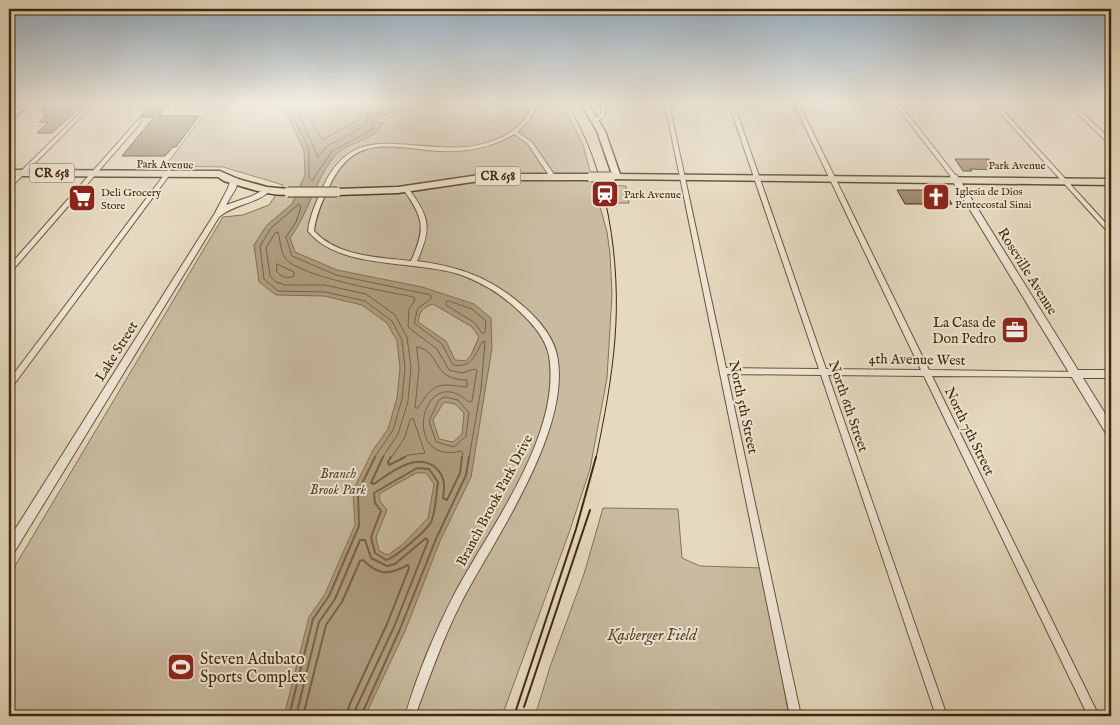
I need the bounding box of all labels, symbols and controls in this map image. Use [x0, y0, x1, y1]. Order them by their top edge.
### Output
street label: Park Avenue [136, 158, 194, 172]
street label: Park Avenue [989, 159, 1045, 173]
road number: CR 658 [30, 164, 74, 182]
road number: CR 658 [476, 167, 520, 186]
station icon: Park Avenue [590, 179, 620, 209]
church icon: Iglesia de Dios Pentecostal Sinai [921, 182, 951, 212]
supermarket icon: Deli Grocery Store [67, 183, 97, 213]
place label: Iglesia de Dios Pentecostal Sinai [955, 185, 1032, 212]
place label: Deli Grocery Store [101, 186, 162, 213]
place label: Park Avenue [624, 188, 681, 202]
street label: Roseville Avenue [993, 225, 1061, 319]
place label: La Casa de Don Pedro [932, 314, 997, 348]
office icon: La Casa de Don Pedro [1000, 315, 1030, 345]
street label: Lake Street [91, 318, 143, 385]
street label: 4th Avenue West [868, 350, 966, 370]
street label: North 6th Street [824, 358, 872, 455]
street label: North 5th Street [724, 359, 762, 456]
street label: North 7th Street [940, 384, 998, 479]
street label: Branch Brook Park Drive [452, 431, 538, 569]
park label: Branch Brook Park [310, 465, 367, 499]
park label: Kasberger Field [606, 626, 698, 646]
place label: Steven Adubato Sports Complex [200, 650, 307, 688]
sports icon: Steven Adubato Sports Complex [166, 652, 196, 682]

